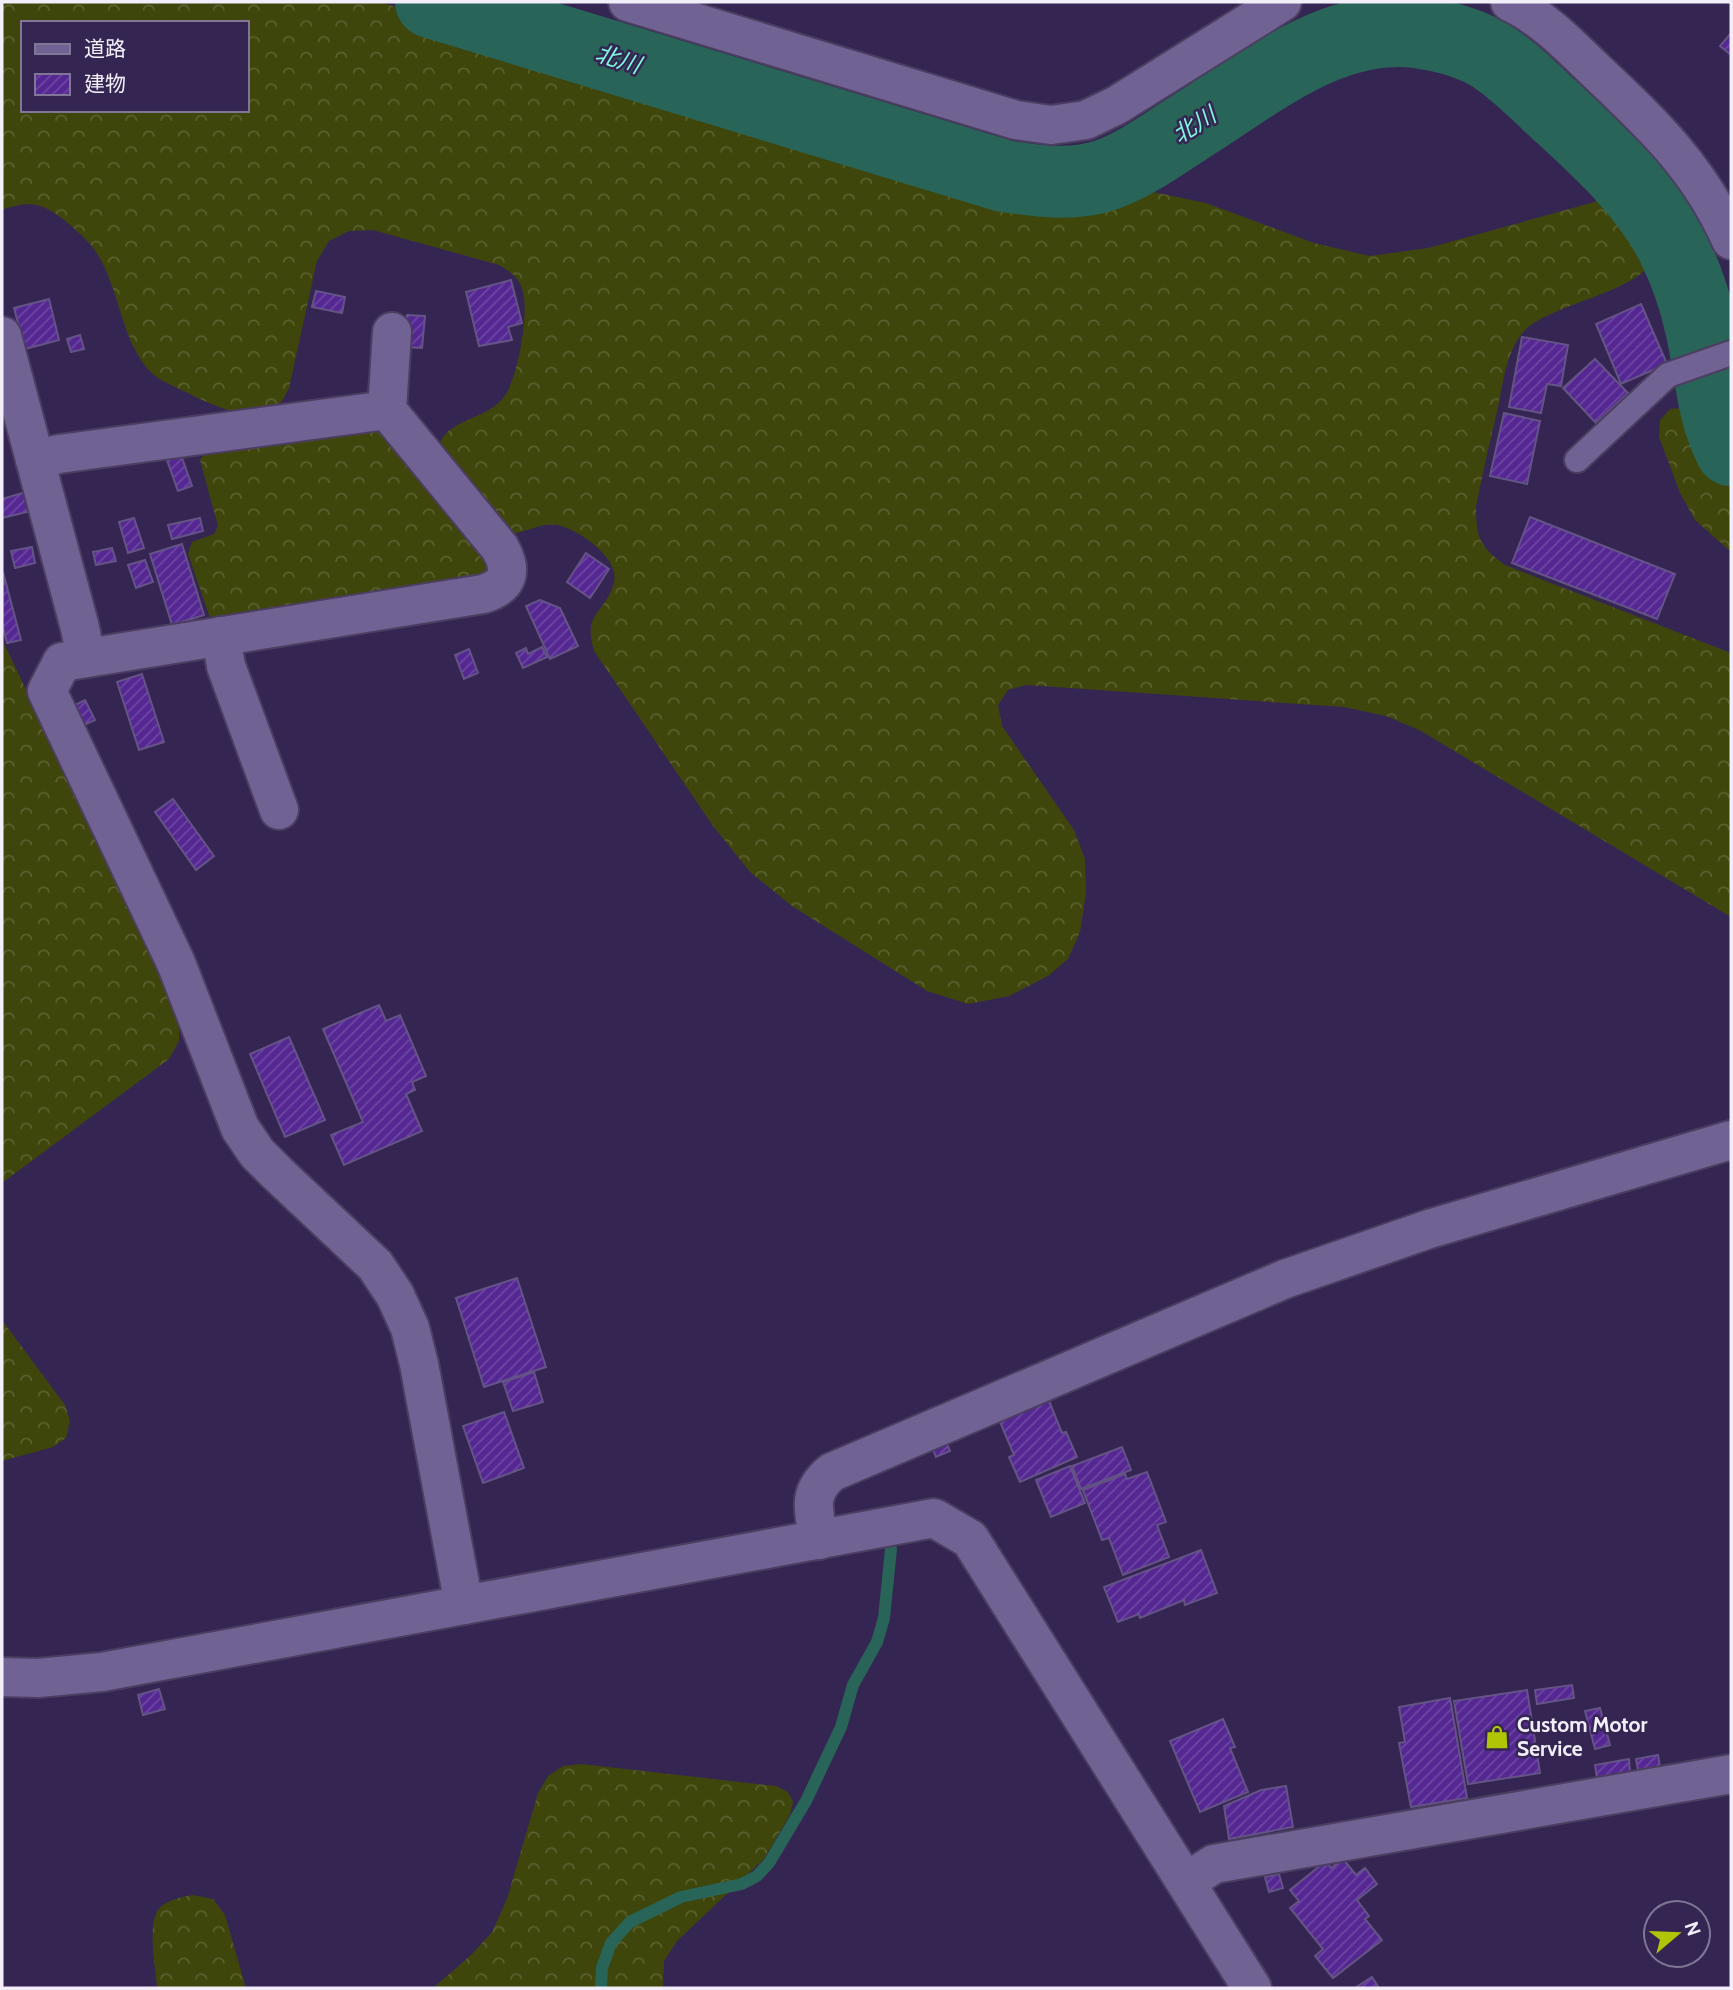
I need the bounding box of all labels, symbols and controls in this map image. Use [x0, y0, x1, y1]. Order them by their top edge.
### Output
legend [21, 21, 248, 112]
text: 道路 [84, 36, 126, 61]
water label: 北川 [592, 39, 647, 80]
text: 建物 [84, 71, 126, 96]
water label: 北川 [1167, 99, 1223, 149]
place label: Custom Motor Service [1517, 1712, 1647, 1761]
shop icon: Custom Motor Service [1483, 1723, 1511, 1751]
north arrow [1642, 1899, 1712, 1969]
text: N [1680, 1919, 1706, 1939]

